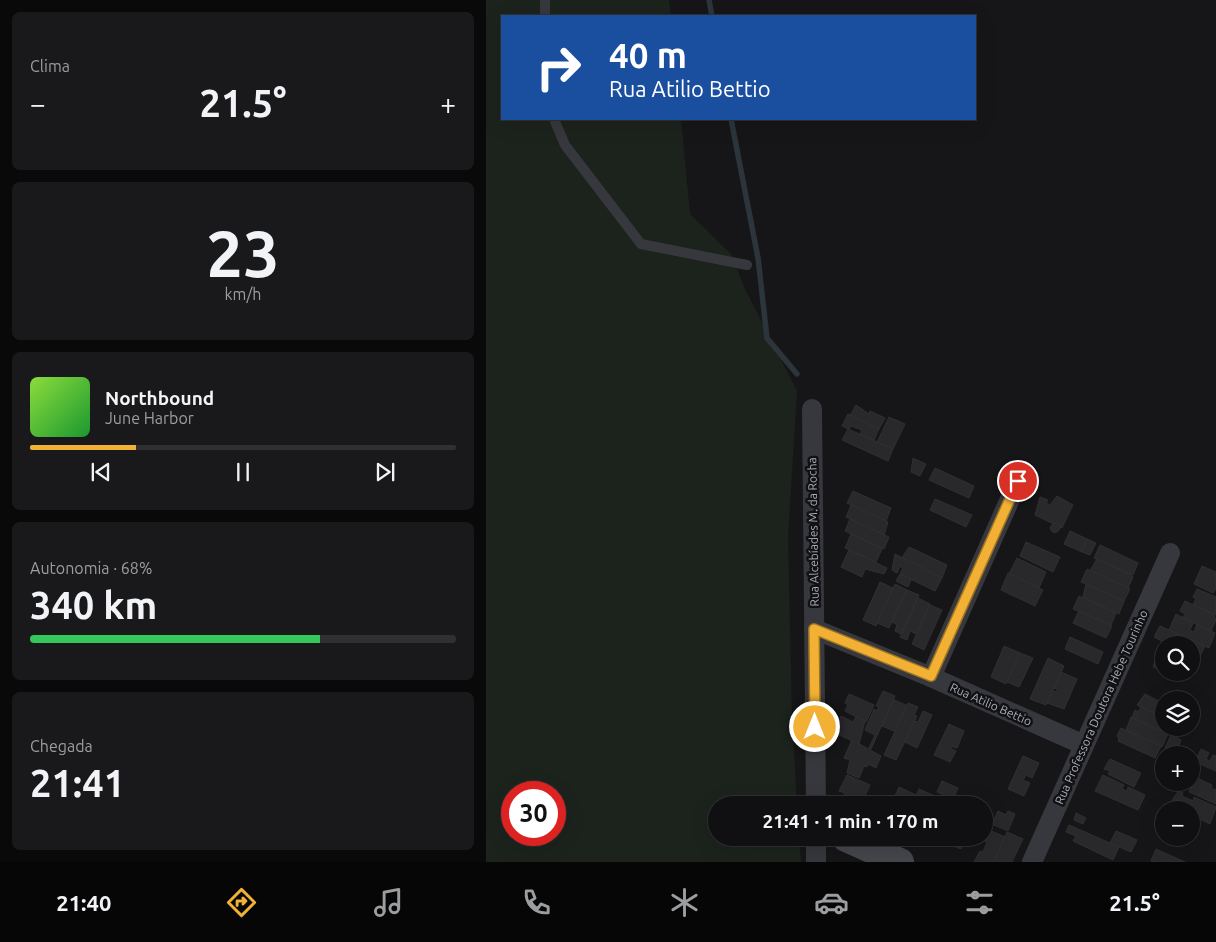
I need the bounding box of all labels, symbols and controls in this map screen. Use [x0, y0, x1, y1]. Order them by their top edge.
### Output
icon: right [526, 35, 591, 100]
text: 40 m [609, 35, 687, 75]
text: Clima [30, 57, 70, 75]
text: Rua Atilio Bettio [609, 76, 771, 101]
text: 21.5° [199, 82, 287, 124]
text: − [30, 88, 46, 119]
text: + [440, 88, 456, 119]
text: 23 [206, 216, 280, 289]
text: km/h [225, 285, 261, 303]
text: Northbound [105, 387, 214, 409]
text: June Harbor [105, 409, 194, 427]
street label: Rua Alcebíades M. da Rocha [805, 457, 821, 607]
icon: previous [87, 458, 115, 486]
icon: pause [229, 458, 257, 486]
icon: next [371, 458, 399, 486]
pin [997, 460, 1039, 502]
icon: arrive [1004, 467, 1032, 495]
text: Autonomia · 68% [30, 559, 152, 577]
text: 340 km [30, 584, 157, 626]
street label: Rua Professora Doutora Hebe Tourinho [1052, 608, 1150, 806]
map controls [1155, 636, 1200, 846]
button: search [1155, 636, 1200, 681]
street label: Rua Atilio Bettio [948, 680, 1034, 728]
button: layers [1155, 691, 1200, 736]
position arrow [788, 700, 840, 752]
text: Chegada [30, 737, 93, 755]
button: + [1155, 746, 1200, 791]
text: 21:41 [30, 762, 125, 804]
speed limit sign: 30 [501, 781, 566, 846]
button: − [1155, 801, 1200, 846]
text: 21:41 · 1 min · 170 m [763, 810, 938, 832]
icon: directions [224, 885, 259, 920]
icon: music [371, 885, 406, 920]
icon: phone [519, 885, 554, 920]
icon: climate [667, 885, 702, 920]
icon: car [814, 885, 849, 920]
icon: filters [962, 885, 997, 920]
text: 21:40 [56, 890, 111, 915]
text: 21.5° [1109, 890, 1160, 915]

